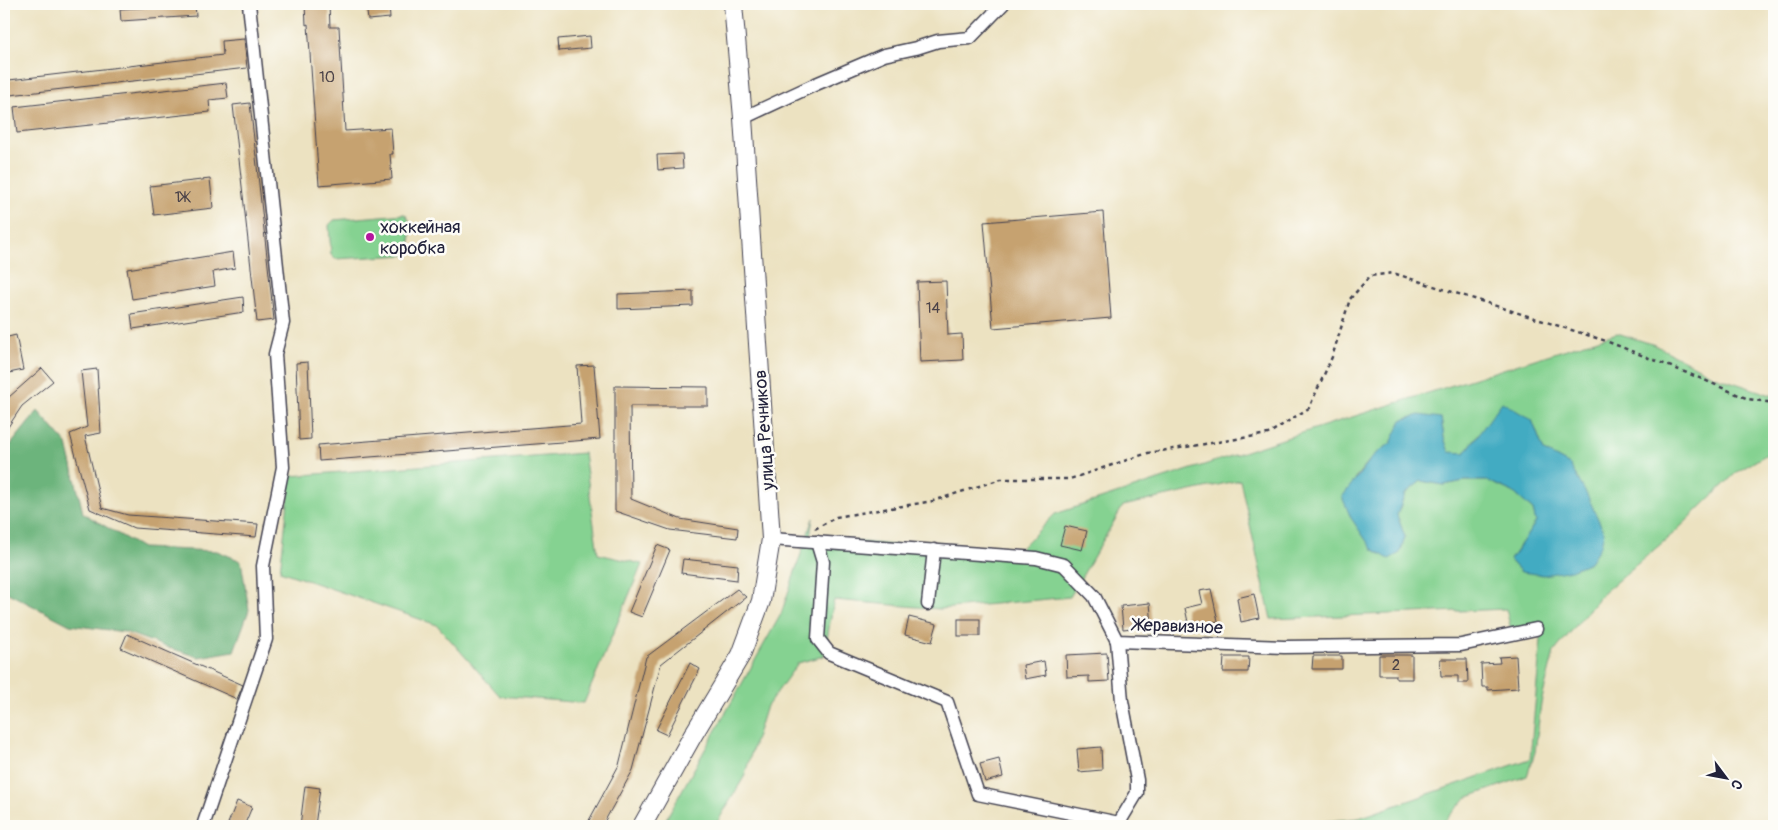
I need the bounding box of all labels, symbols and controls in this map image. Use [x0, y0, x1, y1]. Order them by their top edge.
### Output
house number: 10 [319, 68, 335, 87]
house number: 1Ж [175, 188, 191, 207]
place label: хоккейная коробка [380, 216, 461, 260]
marker: хоккейная коробка [364, 231, 376, 243]
house number: 14 [926, 299, 941, 318]
street label: улица Речников [749, 369, 780, 492]
street label: Жеравизное [1130, 613, 1223, 640]
house number: 2 [1392, 656, 1400, 675]
north arrow [1700, 752, 1750, 802]
text: С [1727, 776, 1746, 793]

